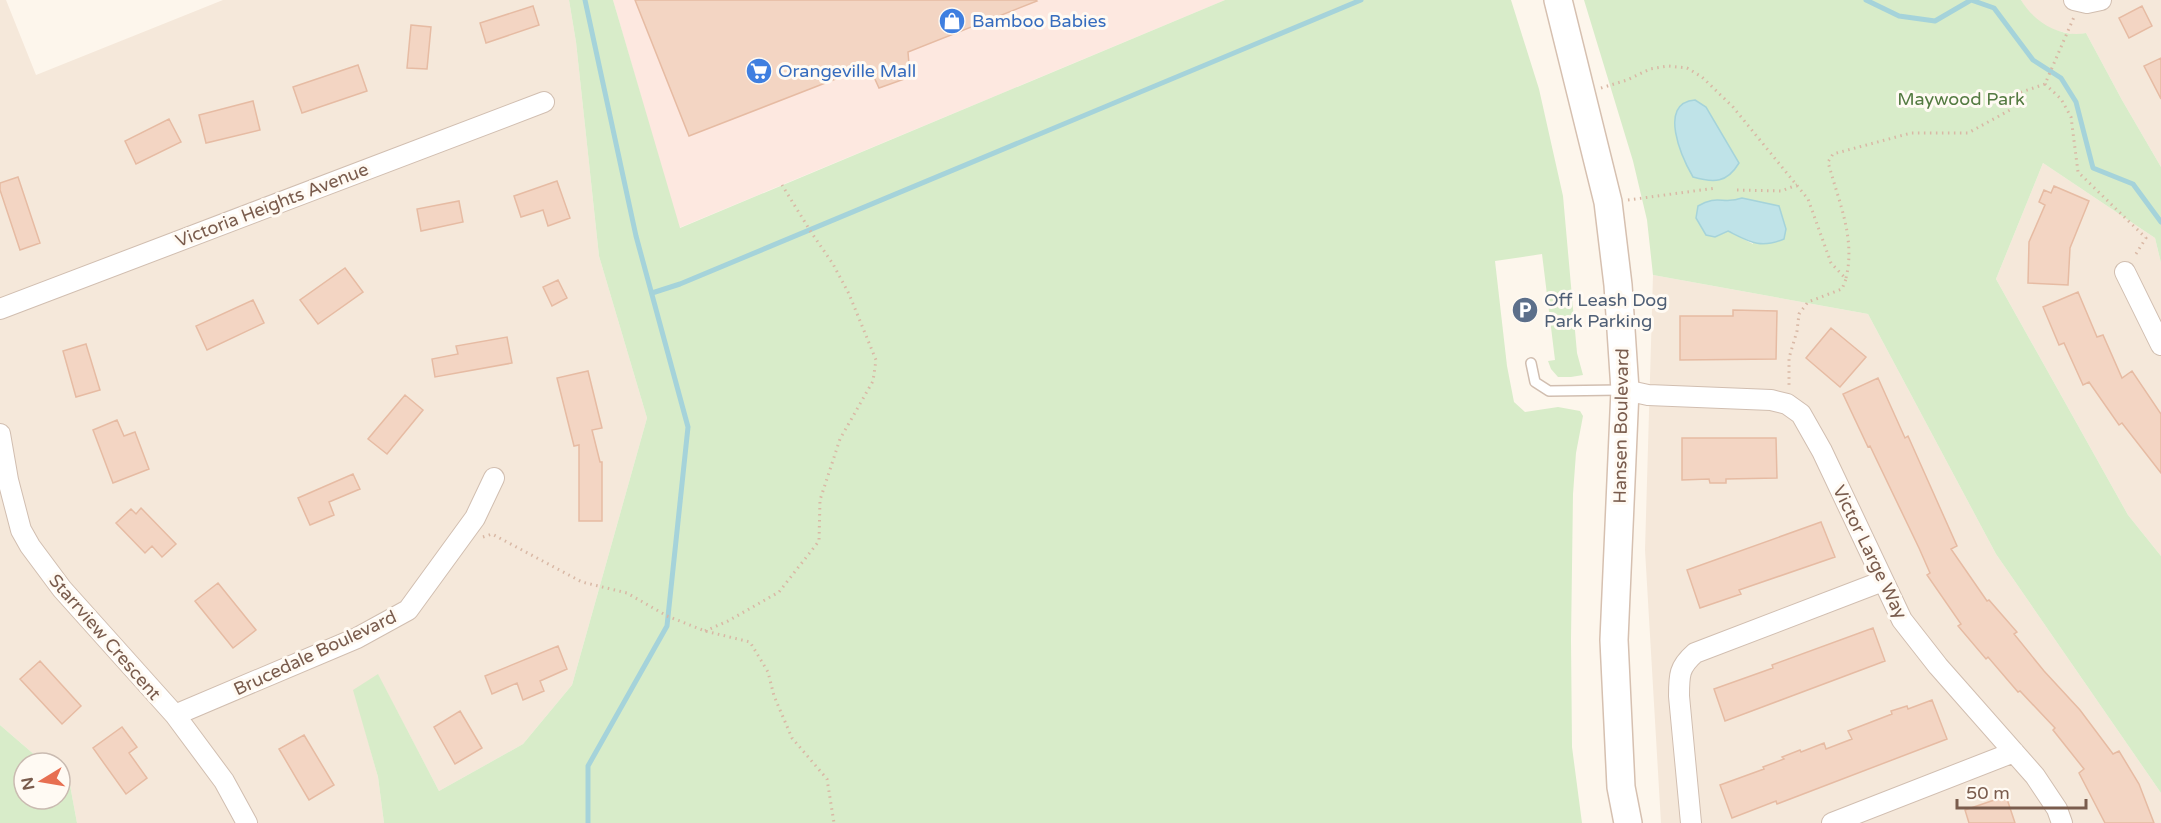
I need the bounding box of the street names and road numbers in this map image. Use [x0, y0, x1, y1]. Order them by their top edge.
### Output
street label: Victoria Heights Avenue [172, 158, 372, 252]
street label: Hansen Boulevard [1609, 348, 1633, 504]
street label: Victor Large Way [1828, 482, 1912, 623]
street label: Starrview Crescent [44, 570, 166, 705]
street label: Brucedale Boulevard [230, 606, 400, 700]

